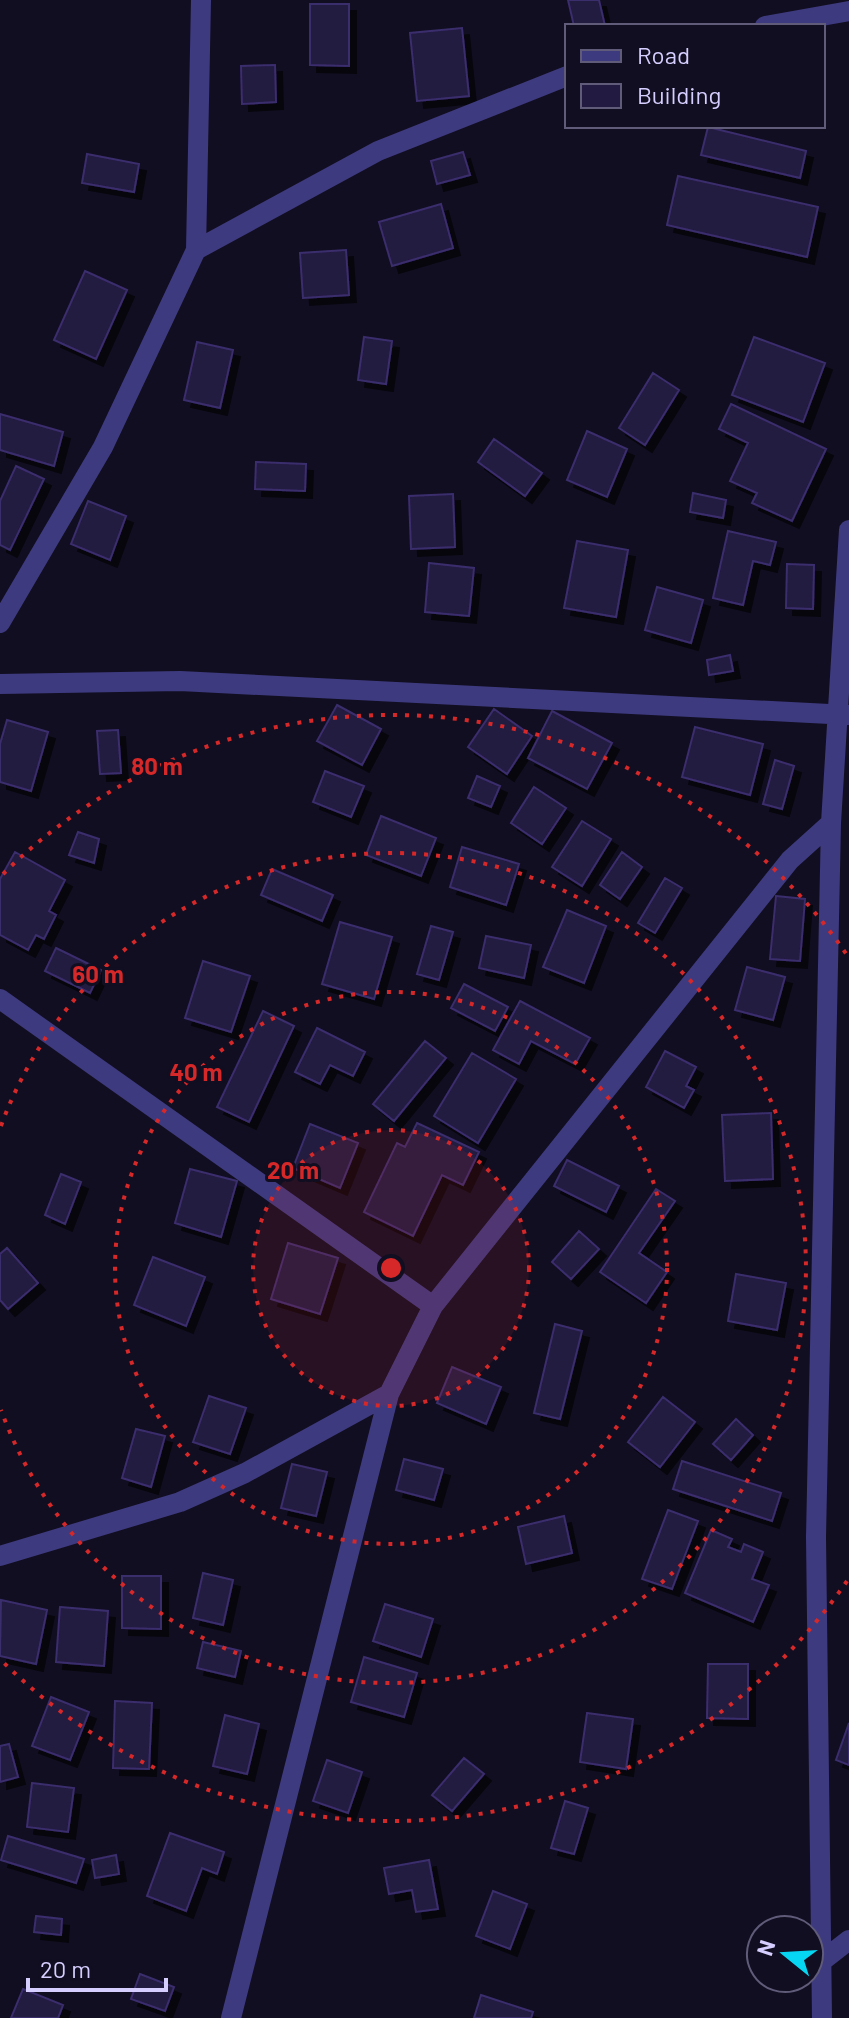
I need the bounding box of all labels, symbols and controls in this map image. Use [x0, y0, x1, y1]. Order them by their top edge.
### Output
legend [565, 24, 825, 128]
text: Road [637, 40, 690, 69]
text: Building [637, 80, 721, 109]
text: 80 m [131, 751, 183, 780]
text: 60 m [72, 959, 124, 988]
text: 40 m [169, 1057, 223, 1086]
text: 20 m [267, 1155, 319, 1184]
centre of rings [377, 1254, 405, 1282]
north arrow [745, 1914, 825, 1994]
text: N [750, 1937, 780, 1958]
scale bar [28, 1942, 166, 1992]
text: 20 m [40, 1954, 91, 1983]

